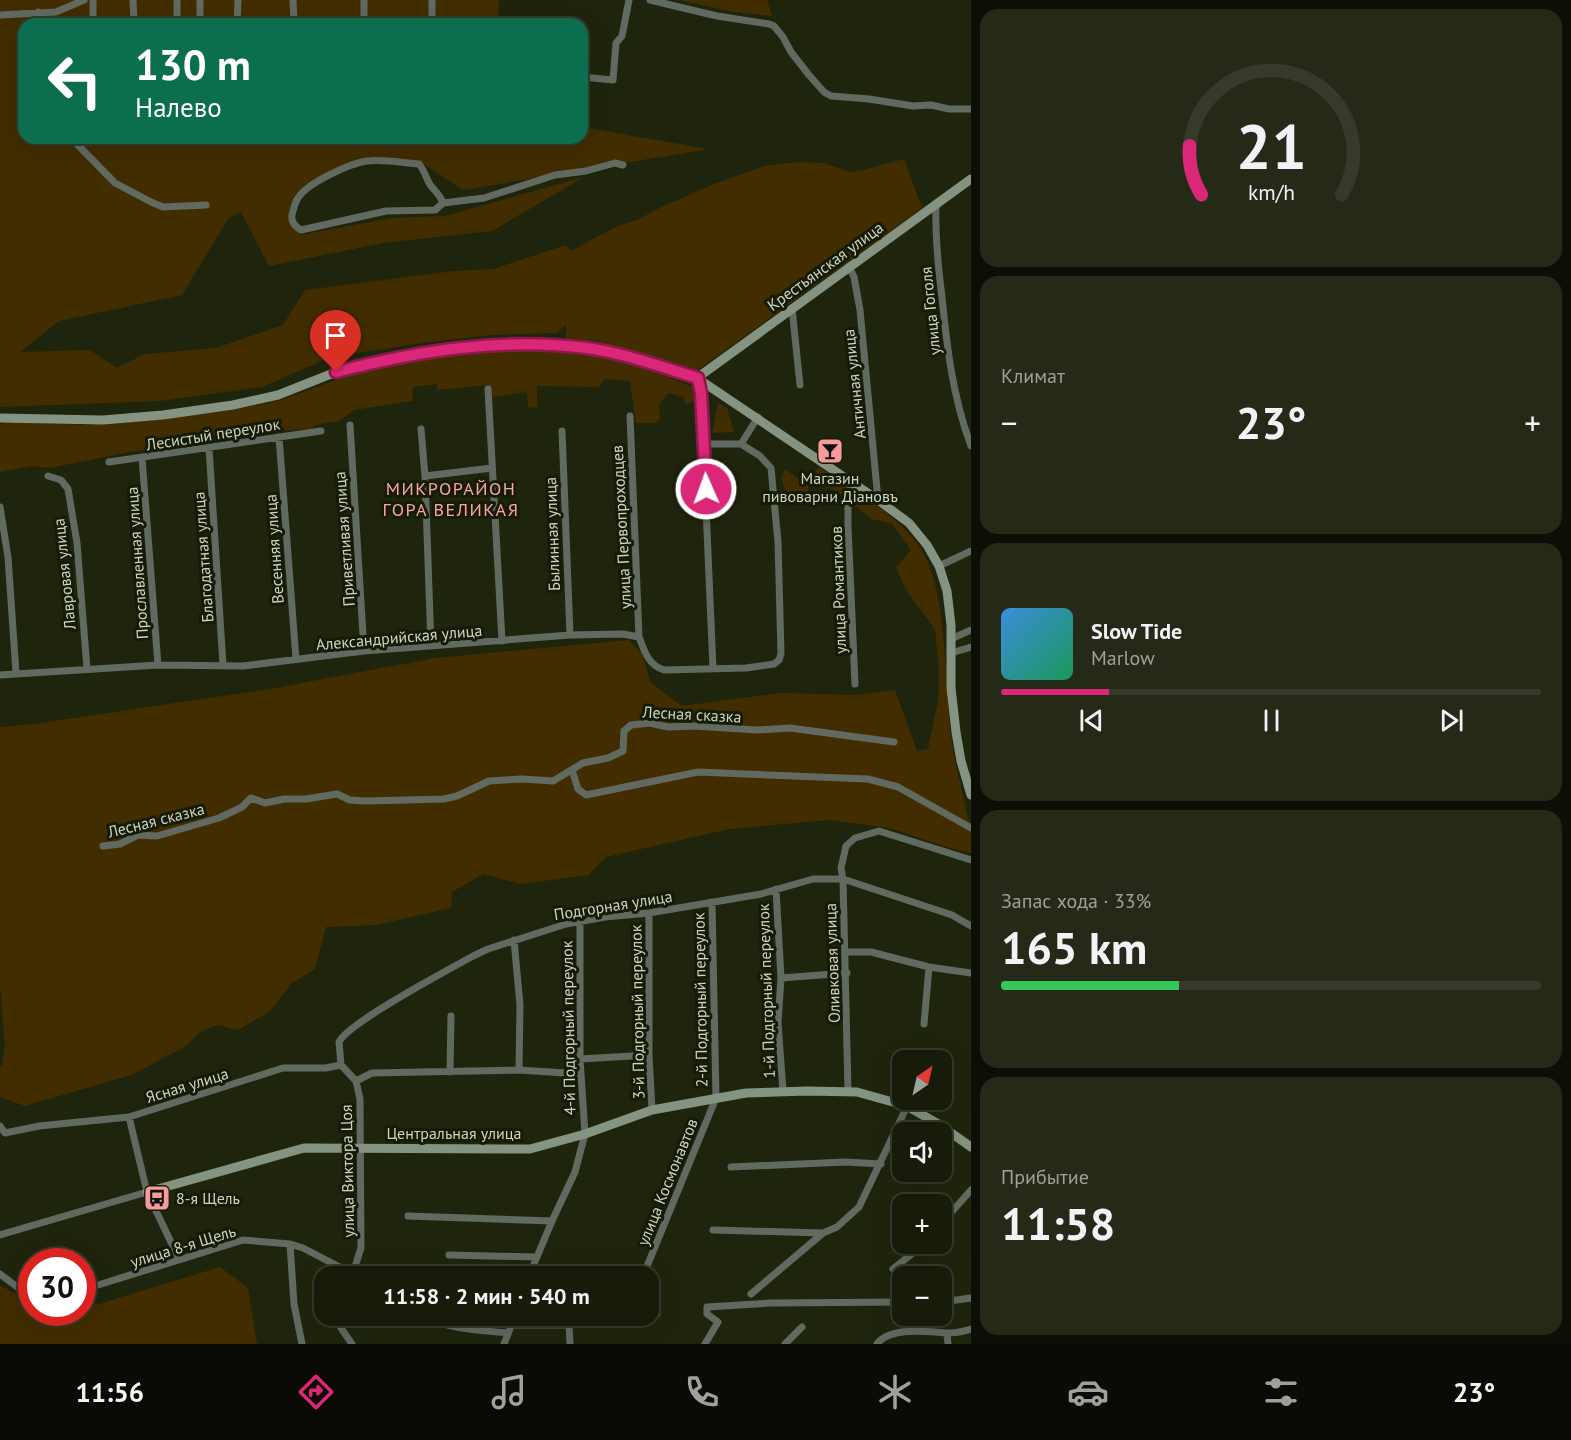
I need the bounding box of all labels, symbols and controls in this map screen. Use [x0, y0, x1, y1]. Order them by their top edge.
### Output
text: 130 m [135, 37, 251, 92]
icon: left [36, 42, 114, 120]
text: Налево [135, 90, 222, 124]
text: 21 [1236, 105, 1306, 186]
text: km/h [1247, 178, 1294, 206]
street label: Крестьянская улица [763, 217, 887, 315]
street label: улица Гоголя [915, 266, 945, 356]
pin [310, 310, 361, 372]
icon: arrive [319, 319, 352, 352]
street label: Античная улица [838, 328, 870, 440]
text: Климат [1001, 363, 1065, 389]
text: 23° [1236, 393, 1306, 451]
text: − [1001, 401, 1018, 444]
text: + [1524, 401, 1541, 444]
street label: Лесистый переулок [144, 413, 282, 455]
bar icon: Магазин пивоварни Дiановъ [815, 436, 845, 466]
street label: улица Первопроходцев [607, 444, 635, 610]
position arrow [674, 457, 738, 521]
place label: Магазин пивоварни Дiановъ [762, 468, 898, 506]
street label: Приветливая улица [329, 471, 359, 607]
district label: МИКРОРАЙОН ГОРА ВЕЛИКАЯ [383, 477, 519, 521]
street label: Былинная улица [540, 477, 564, 591]
street label: Прославленная улица [122, 486, 152, 640]
street label: Благодатная улица [188, 491, 218, 623]
street label: Весенняя улица [260, 494, 288, 604]
street label: Лавровая улица [48, 517, 80, 632]
street label: улица Романтиков [826, 526, 850, 654]
text: Slow Tide [1091, 617, 1182, 645]
street label: Александрийская улица [315, 620, 483, 654]
text: Marlow [1091, 645, 1155, 671]
street label: Лесная сказка [641, 701, 742, 727]
icon: previous [1075, 704, 1108, 737]
icon: pause [1255, 704, 1288, 737]
icon: next [1435, 704, 1468, 737]
street label: Лесная сказка [105, 798, 206, 842]
street label: Подгорная улица [552, 886, 674, 924]
text: Запас хода · 33% [1001, 888, 1151, 914]
street label: 1-й Подгорный переулок [753, 903, 779, 1079]
street label: Оливковая улица [820, 903, 844, 1023]
street label: 2-й Подгорный переулок [688, 912, 712, 1088]
text: 165 km [1001, 918, 1147, 976]
street label: 3-й Подгорный переулок [625, 924, 649, 1100]
street label: 4-й Подгорный переулок [556, 940, 580, 1116]
north arrow [892, 1050, 952, 1110]
map controls [892, 1050, 952, 1326]
street label: Ясная улица [143, 1063, 231, 1107]
street label: улица Виктора Цоя [336, 1104, 358, 1238]
street label: улица Космонавтов [632, 1115, 702, 1249]
button: sound [892, 1122, 952, 1182]
street label: Центральная улица [387, 1123, 522, 1143]
text: Прибытие [1001, 1164, 1089, 1190]
bus stop icon: 8-я Щель [142, 1183, 172, 1213]
place label: 8-я Щель [176, 1188, 240, 1208]
button: + [892, 1194, 952, 1254]
text: 11:58 [1001, 1194, 1115, 1252]
street label: улица 8-я Щель [128, 1220, 238, 1272]
speed limit sign: 30 [18, 1248, 96, 1326]
button: − [892, 1266, 952, 1326]
text: 11:58 · 2 мин · 540 m [383, 1282, 590, 1310]
icon: directions [295, 1371, 337, 1413]
icon: music [488, 1371, 530, 1413]
icon: phone [681, 1371, 723, 1413]
icon: climate [874, 1371, 916, 1413]
icon: car [1067, 1371, 1109, 1413]
icon: filters [1260, 1371, 1302, 1413]
text: 11:56 [76, 1375, 144, 1409]
text: 23° [1453, 1375, 1495, 1409]

